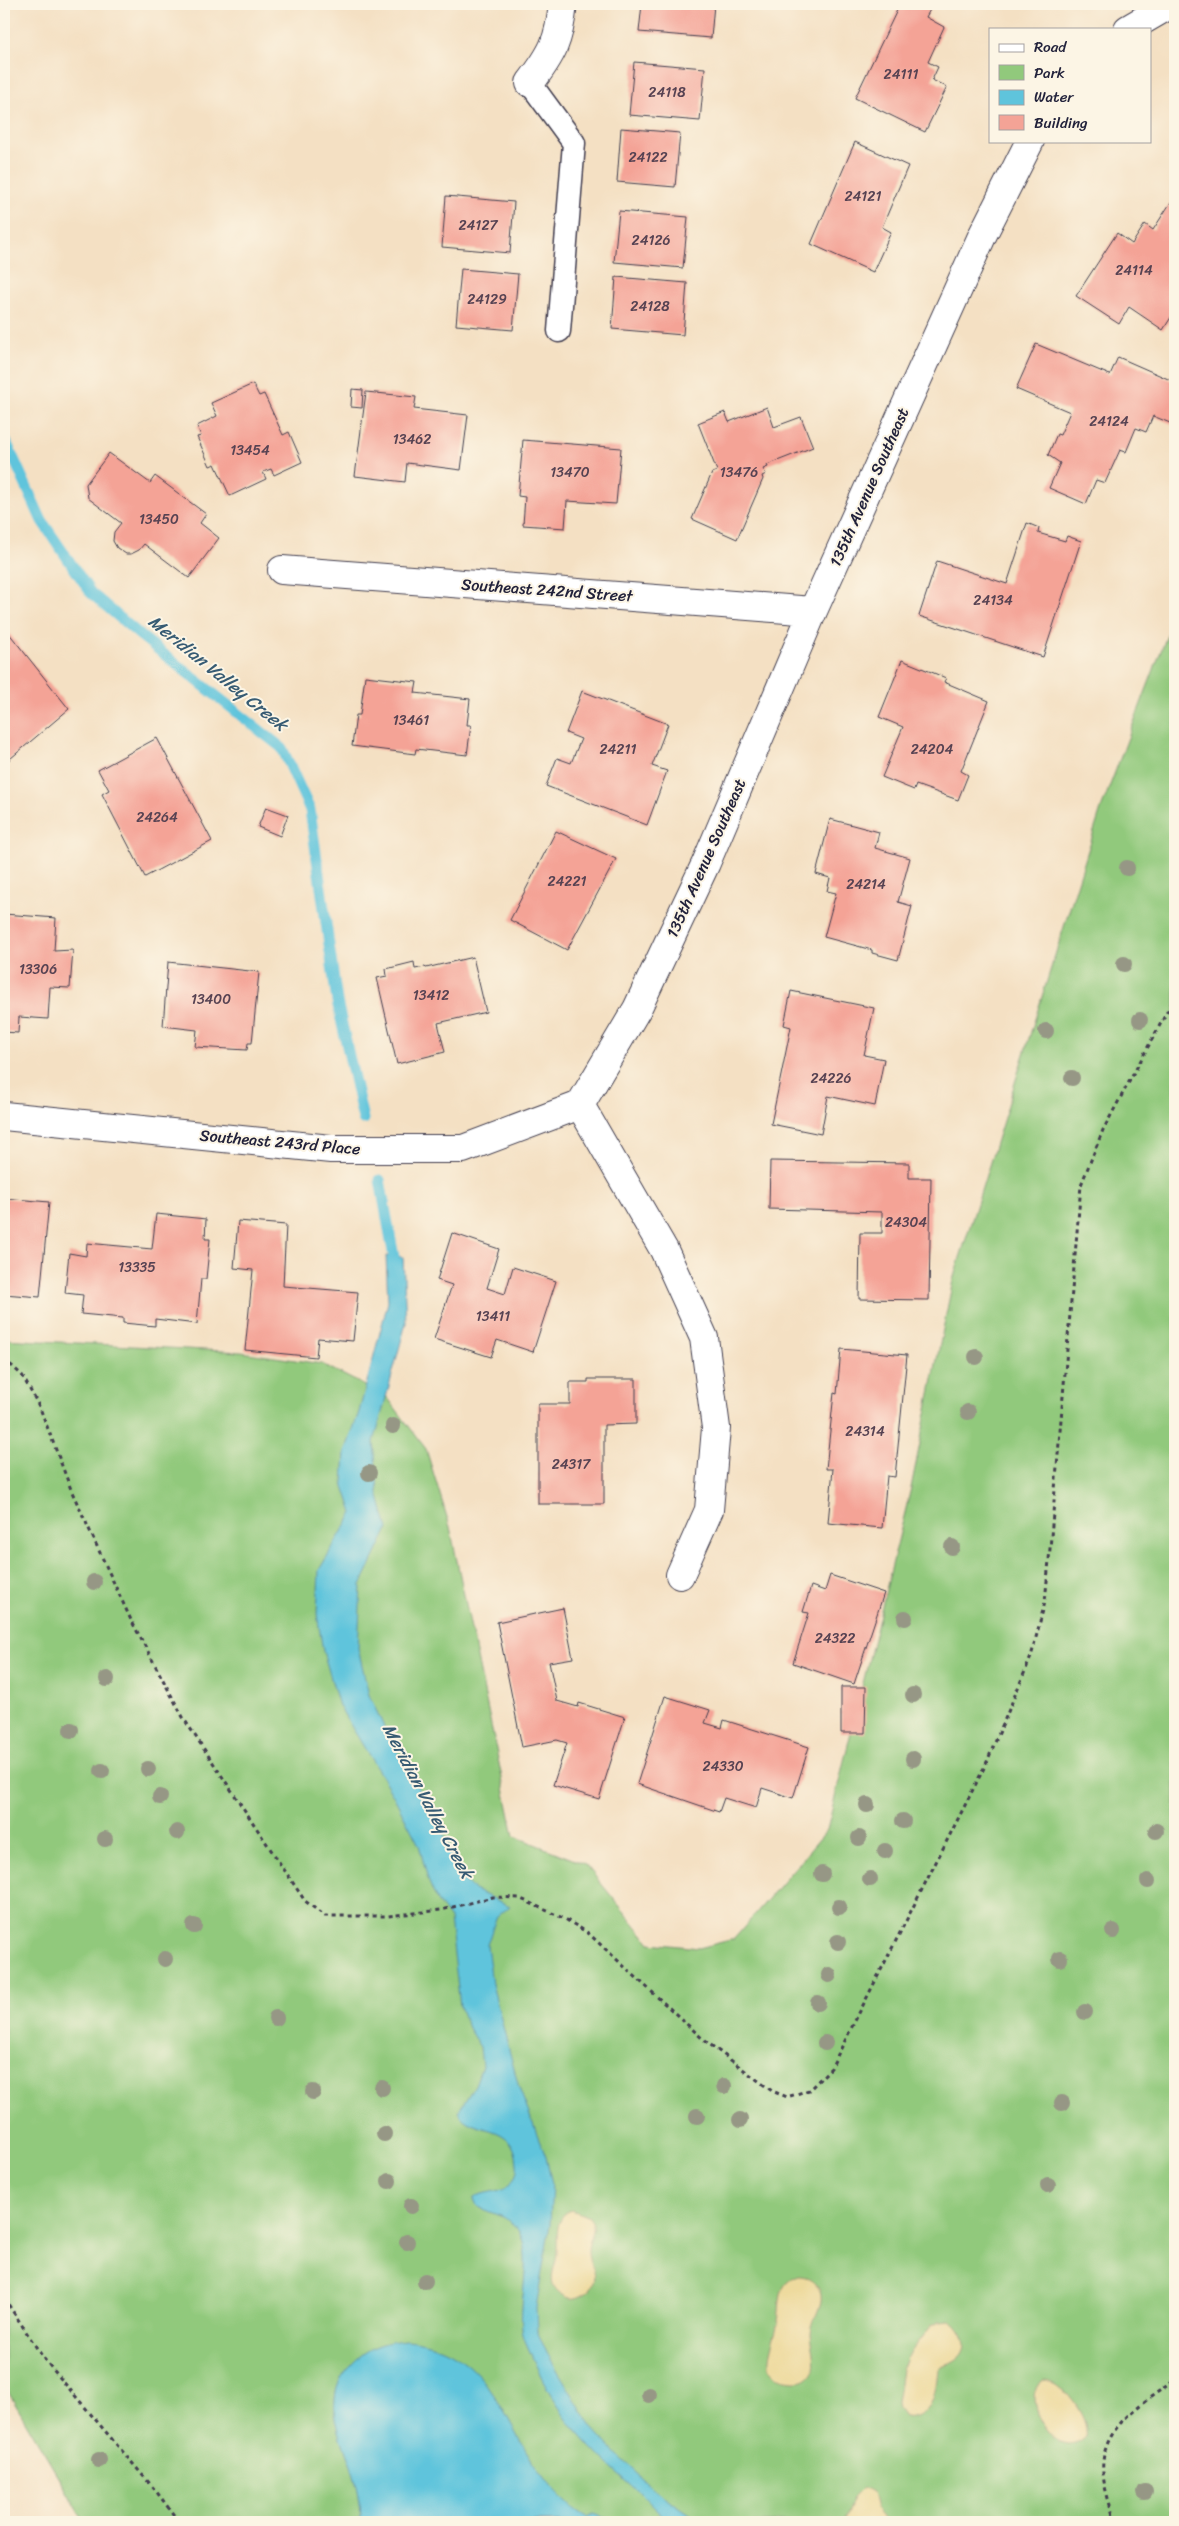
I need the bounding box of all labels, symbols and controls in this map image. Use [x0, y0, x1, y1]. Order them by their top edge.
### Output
legend [989, 28, 1152, 142]
text: Road [1034, 34, 1067, 60]
text: Park [1034, 60, 1065, 86]
house number: 24111 [884, 62, 918, 87]
house number: 24118 [648, 80, 686, 105]
text: Water [1034, 84, 1074, 110]
text: Building [1034, 110, 1088, 136]
house number: 24122 [629, 145, 668, 170]
house number: 24121 [845, 184, 881, 209]
house number: 24127 [459, 213, 498, 238]
house number: 24126 [632, 228, 670, 253]
house number: 24114 [1115, 258, 1153, 283]
house number: 24129 [467, 287, 507, 312]
house number: 24128 [630, 294, 670, 319]
street label: 135th Avenue Southeast [821, 403, 917, 571]
house number: 24124 [1089, 409, 1129, 434]
house number: 13462 [393, 427, 431, 452]
house number: 13454 [230, 438, 270, 463]
house number: 13470 [550, 460, 590, 485]
house number: 13476 [720, 460, 758, 485]
house number: 13450 [139, 507, 179, 532]
street label: Southeast 242nd Street [460, 570, 634, 610]
house number: 24134 [973, 588, 1013, 613]
water label: Meridian Valley Creek [141, 606, 297, 741]
house number: 13461 [393, 708, 429, 733]
house number: 24211 [600, 737, 636, 762]
house number: 24204 [911, 737, 953, 762]
street label: 135th Avenue Southeast [658, 774, 754, 942]
house number: 24264 [136, 805, 178, 830]
house number: 24221 [548, 869, 587, 894]
house number: 24214 [846, 872, 886, 897]
house number: 13306 [19, 957, 57, 982]
house number: 13412 [413, 983, 449, 1008]
house number: 13400 [191, 987, 231, 1012]
house number: 24226 [811, 1066, 852, 1091]
street label: Southeast 243rd Place [198, 1121, 362, 1163]
house number: 24304 [885, 1210, 927, 1235]
house number: 13335 [118, 1255, 156, 1280]
house number: 13411 [476, 1304, 510, 1329]
house number: 24314 [845, 1419, 885, 1444]
house number: 24317 [552, 1452, 591, 1477]
house number: 24322 [815, 1626, 855, 1651]
water label: Meridian Valley Creek [373, 1717, 484, 1887]
house number: 24330 [702, 1754, 744, 1779]

